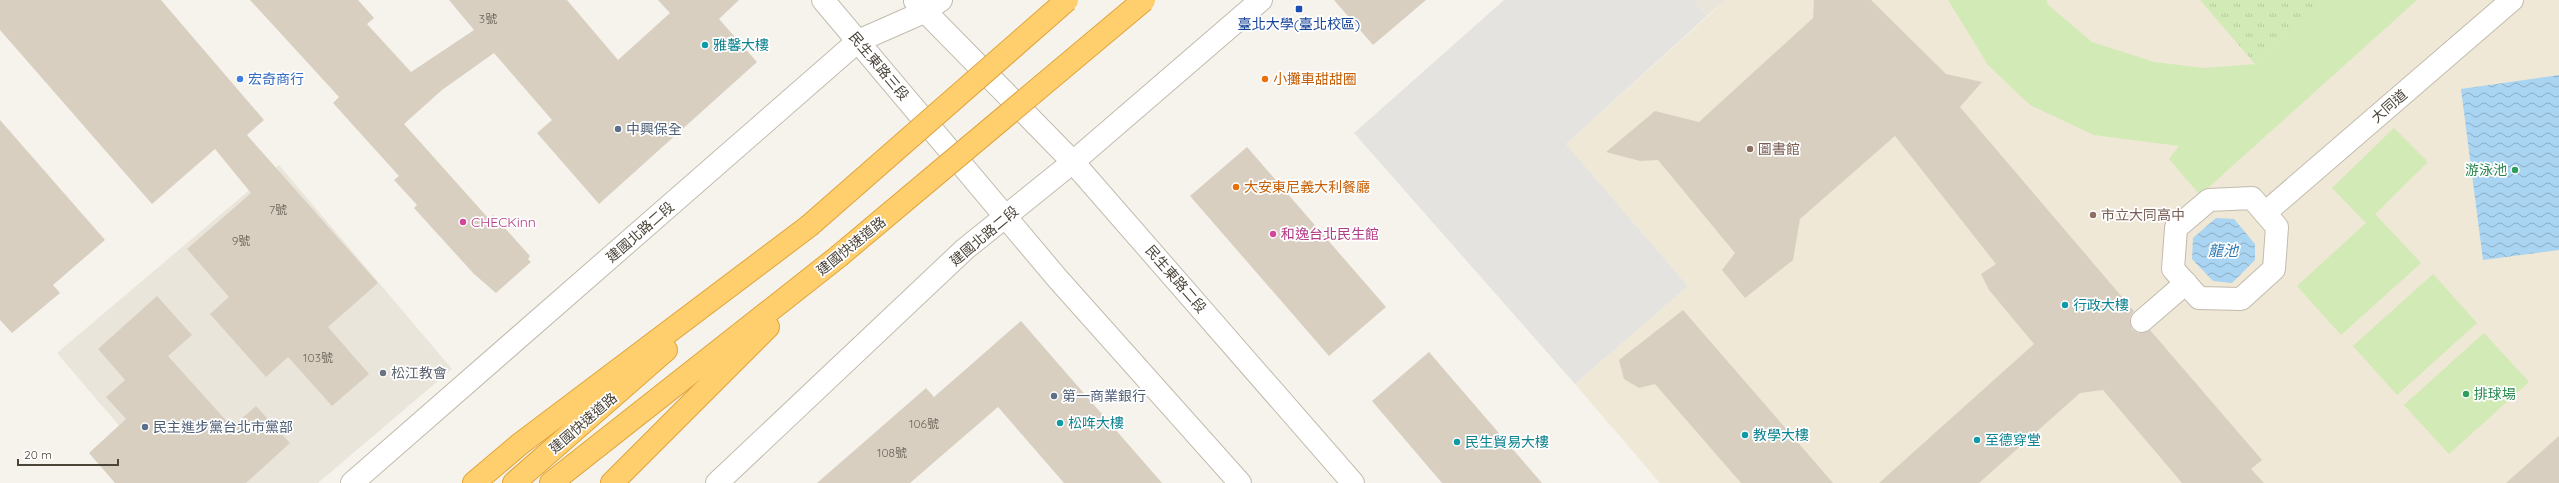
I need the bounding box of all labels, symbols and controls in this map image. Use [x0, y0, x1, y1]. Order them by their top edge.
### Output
marker: 臺北大學(臺北校區) [1294, 4, 1304, 14]
house number: 3號 [479, 11, 497, 26]
place label: 臺北大學(臺北校區) [1238, 15, 1360, 33]
street label: 民生東路三段 [845, 28, 913, 104]
place label: 雅馨大樓 [713, 36, 769, 54]
marker: 雅馨大樓 [700, 40, 710, 50]
place label: 宏奇商行 [248, 70, 304, 88]
place label: 小攤車甜甜圈 [1273, 70, 1357, 88]
marker: 宏奇商行 [235, 74, 245, 84]
marker: 小攤車甜甜圈 [1260, 74, 1270, 84]
street label: 大同道 [2367, 85, 2411, 127]
place label: 中興保全 [626, 120, 682, 138]
marker: 中興保全 [613, 124, 623, 134]
place label: 圖書館 [1758, 140, 1800, 158]
marker: 圖書館 [1745, 144, 1755, 154]
place label: 游泳池 [2465, 161, 2507, 179]
marker: 游泳池 [2510, 165, 2520, 175]
place label: 大安東尼義大利餐廳 [1244, 178, 1370, 196]
marker: 大安東尼義大利餐廳 [1231, 182, 1241, 192]
street label: 建國北路二段 [602, 198, 678, 266]
house number: 7號 [269, 202, 287, 217]
street label: 建國北路二段 [946, 202, 1022, 270]
place label: 市立大同高中 [2101, 206, 2185, 224]
marker: 市立大同高中 [2088, 210, 2098, 220]
place label: CHECKinn [471, 213, 536, 231]
street label: 建國快速道路 [813, 213, 889, 279]
marker: CHECKinn [458, 217, 468, 227]
place label: 和逸台北民生館 [1281, 225, 1379, 243]
marker: 和逸台北民生館 [1268, 229, 1278, 239]
house number: 9號 [232, 233, 250, 248]
street label: 民生東路二段 [1142, 241, 1210, 317]
water label: 龍池 [2208, 241, 2240, 260]
place label: 行政大樓 [2073, 296, 2129, 314]
marker: 行政大樓 [2060, 300, 2070, 310]
house number: 103號 [303, 350, 333, 365]
place label: 松江教會 [391, 364, 447, 382]
marker: 松江教會 [378, 368, 388, 378]
place label: 排球場 [2474, 385, 2516, 403]
place label: 第一商業銀行 [1062, 387, 1146, 405]
street label: 建國快速道路 [545, 389, 621, 457]
marker: 排球場 [2461, 389, 2471, 399]
marker: 第一商業銀行 [1049, 391, 1059, 401]
place label: 松哖大樓 [1068, 414, 1124, 432]
house number: 106號 [909, 416, 939, 431]
place label: 民主進步黨台北市黨部 [153, 418, 293, 436]
marker: 松哖大樓 [1055, 418, 1065, 428]
marker: 民主進步黨台北市黨部 [140, 422, 150, 432]
place label: 教學大樓 [1753, 426, 1809, 444]
marker: 教學大樓 [1740, 430, 1750, 440]
place label: 至德穿堂 [1985, 431, 2041, 449]
place label: 民生貿易大樓 [1465, 433, 1549, 451]
marker: 至德穿堂 [1972, 435, 1982, 445]
marker: 民生貿易大樓 [1452, 437, 1462, 447]
scale bar [18, 441, 118, 467]
house number: 108號 [877, 445, 907, 460]
text: 20 m [24, 447, 52, 462]

